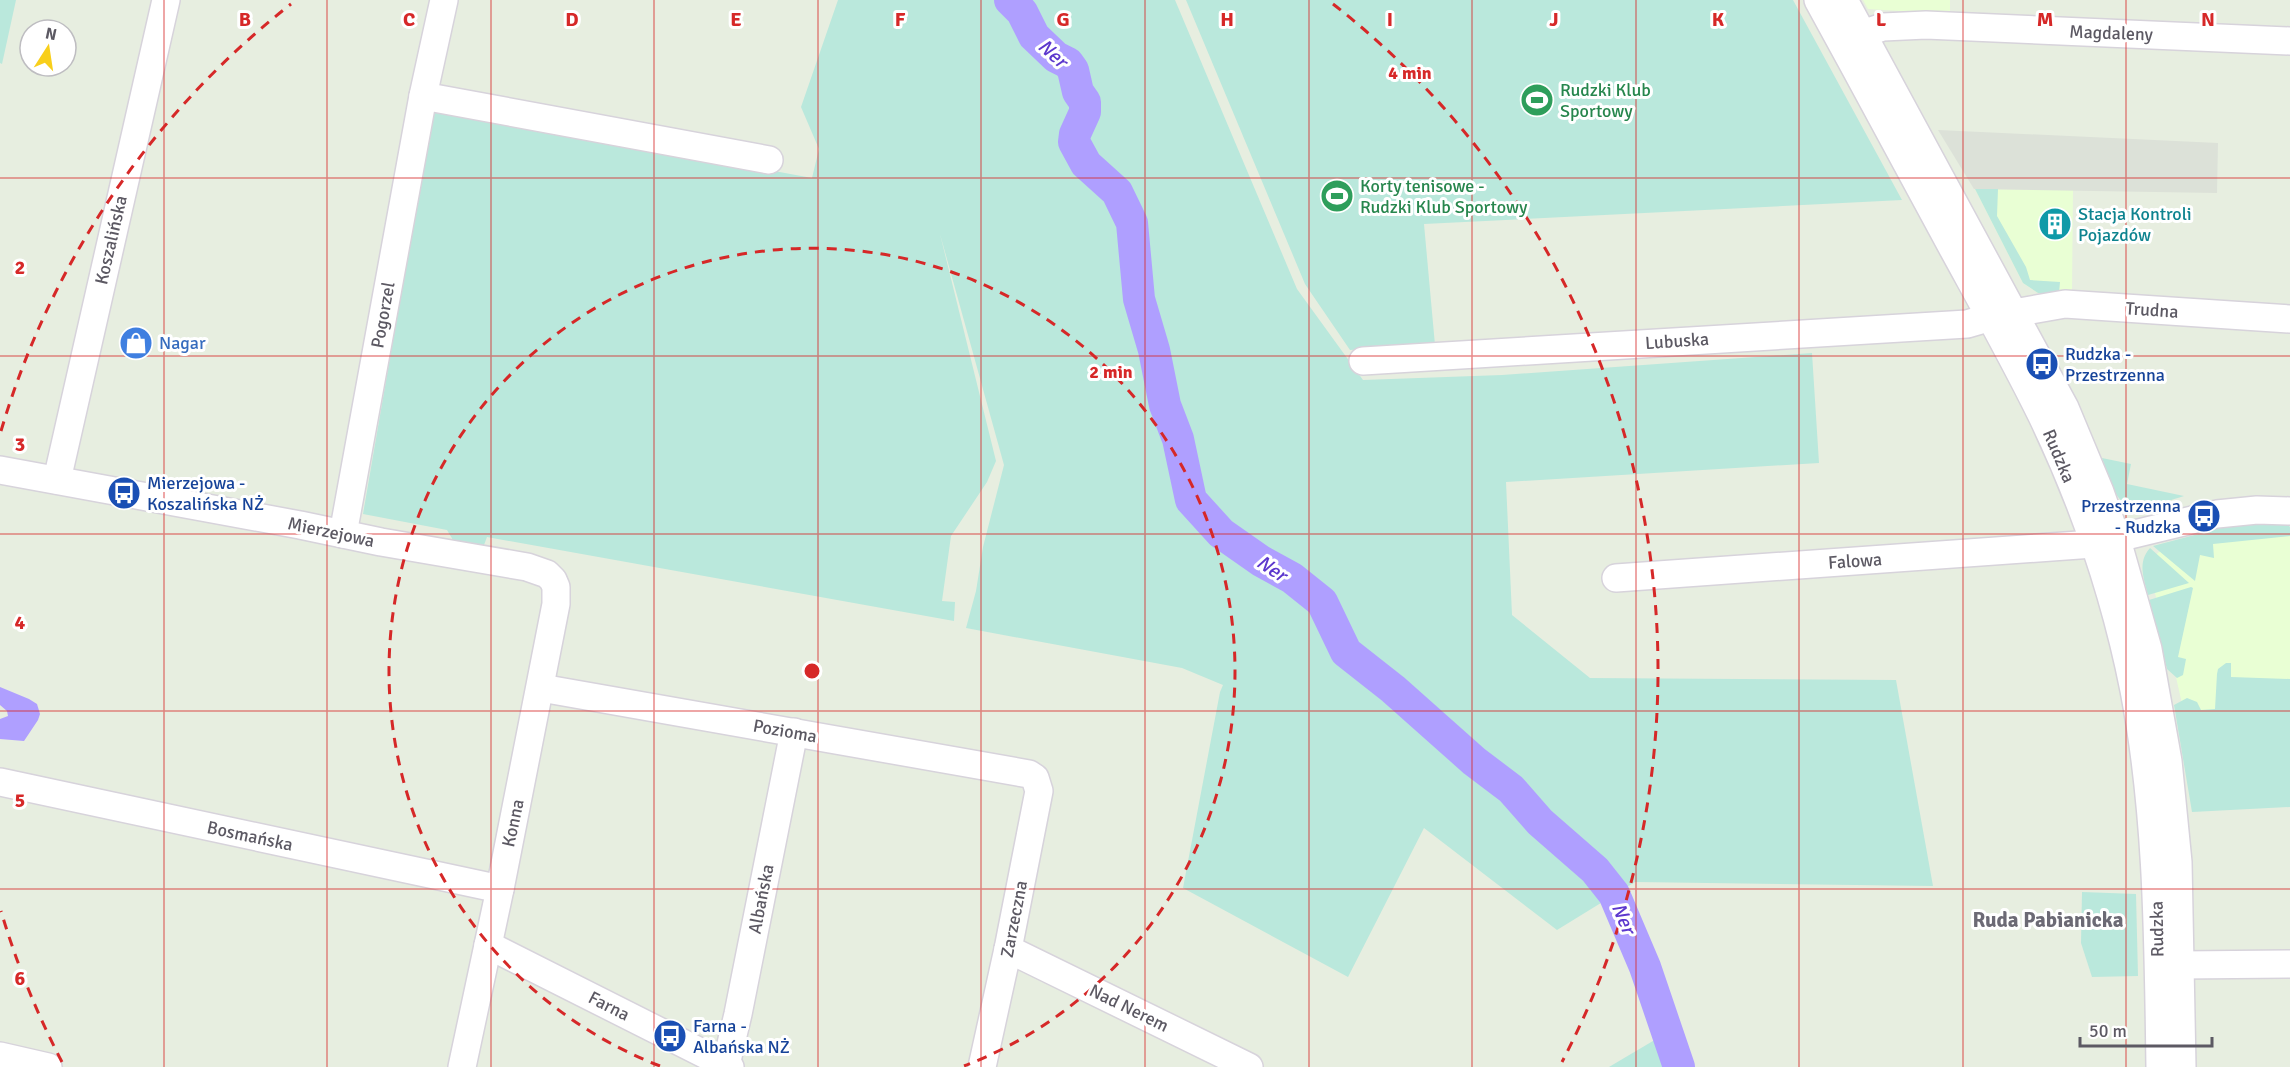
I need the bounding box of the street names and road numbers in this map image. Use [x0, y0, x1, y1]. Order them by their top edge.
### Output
street label: Magdaleny [2069, 21, 2154, 45]
street label: Koszalińska [90, 193, 132, 287]
street label: Pogorzel [366, 280, 400, 350]
street label: Trudna [2125, 297, 2179, 323]
street label: Lubuska [1644, 328, 1710, 354]
street label: Rudzka [2038, 426, 2080, 486]
street label: Mierzejowa [286, 512, 376, 552]
street label: Falowa [1827, 548, 1883, 574]
street label: Pozioma [751, 715, 819, 747]
street label: Konna [497, 797, 529, 849]
street label: Bosmańska [205, 816, 295, 856]
street label: Albańska [743, 862, 779, 936]
street label: Zarzeczna [996, 879, 1032, 959]
street label: Rudzka [2146, 901, 2168, 957]
street label: Nad Nerem [1086, 979, 1172, 1037]
street label: Farna [585, 986, 633, 1026]

